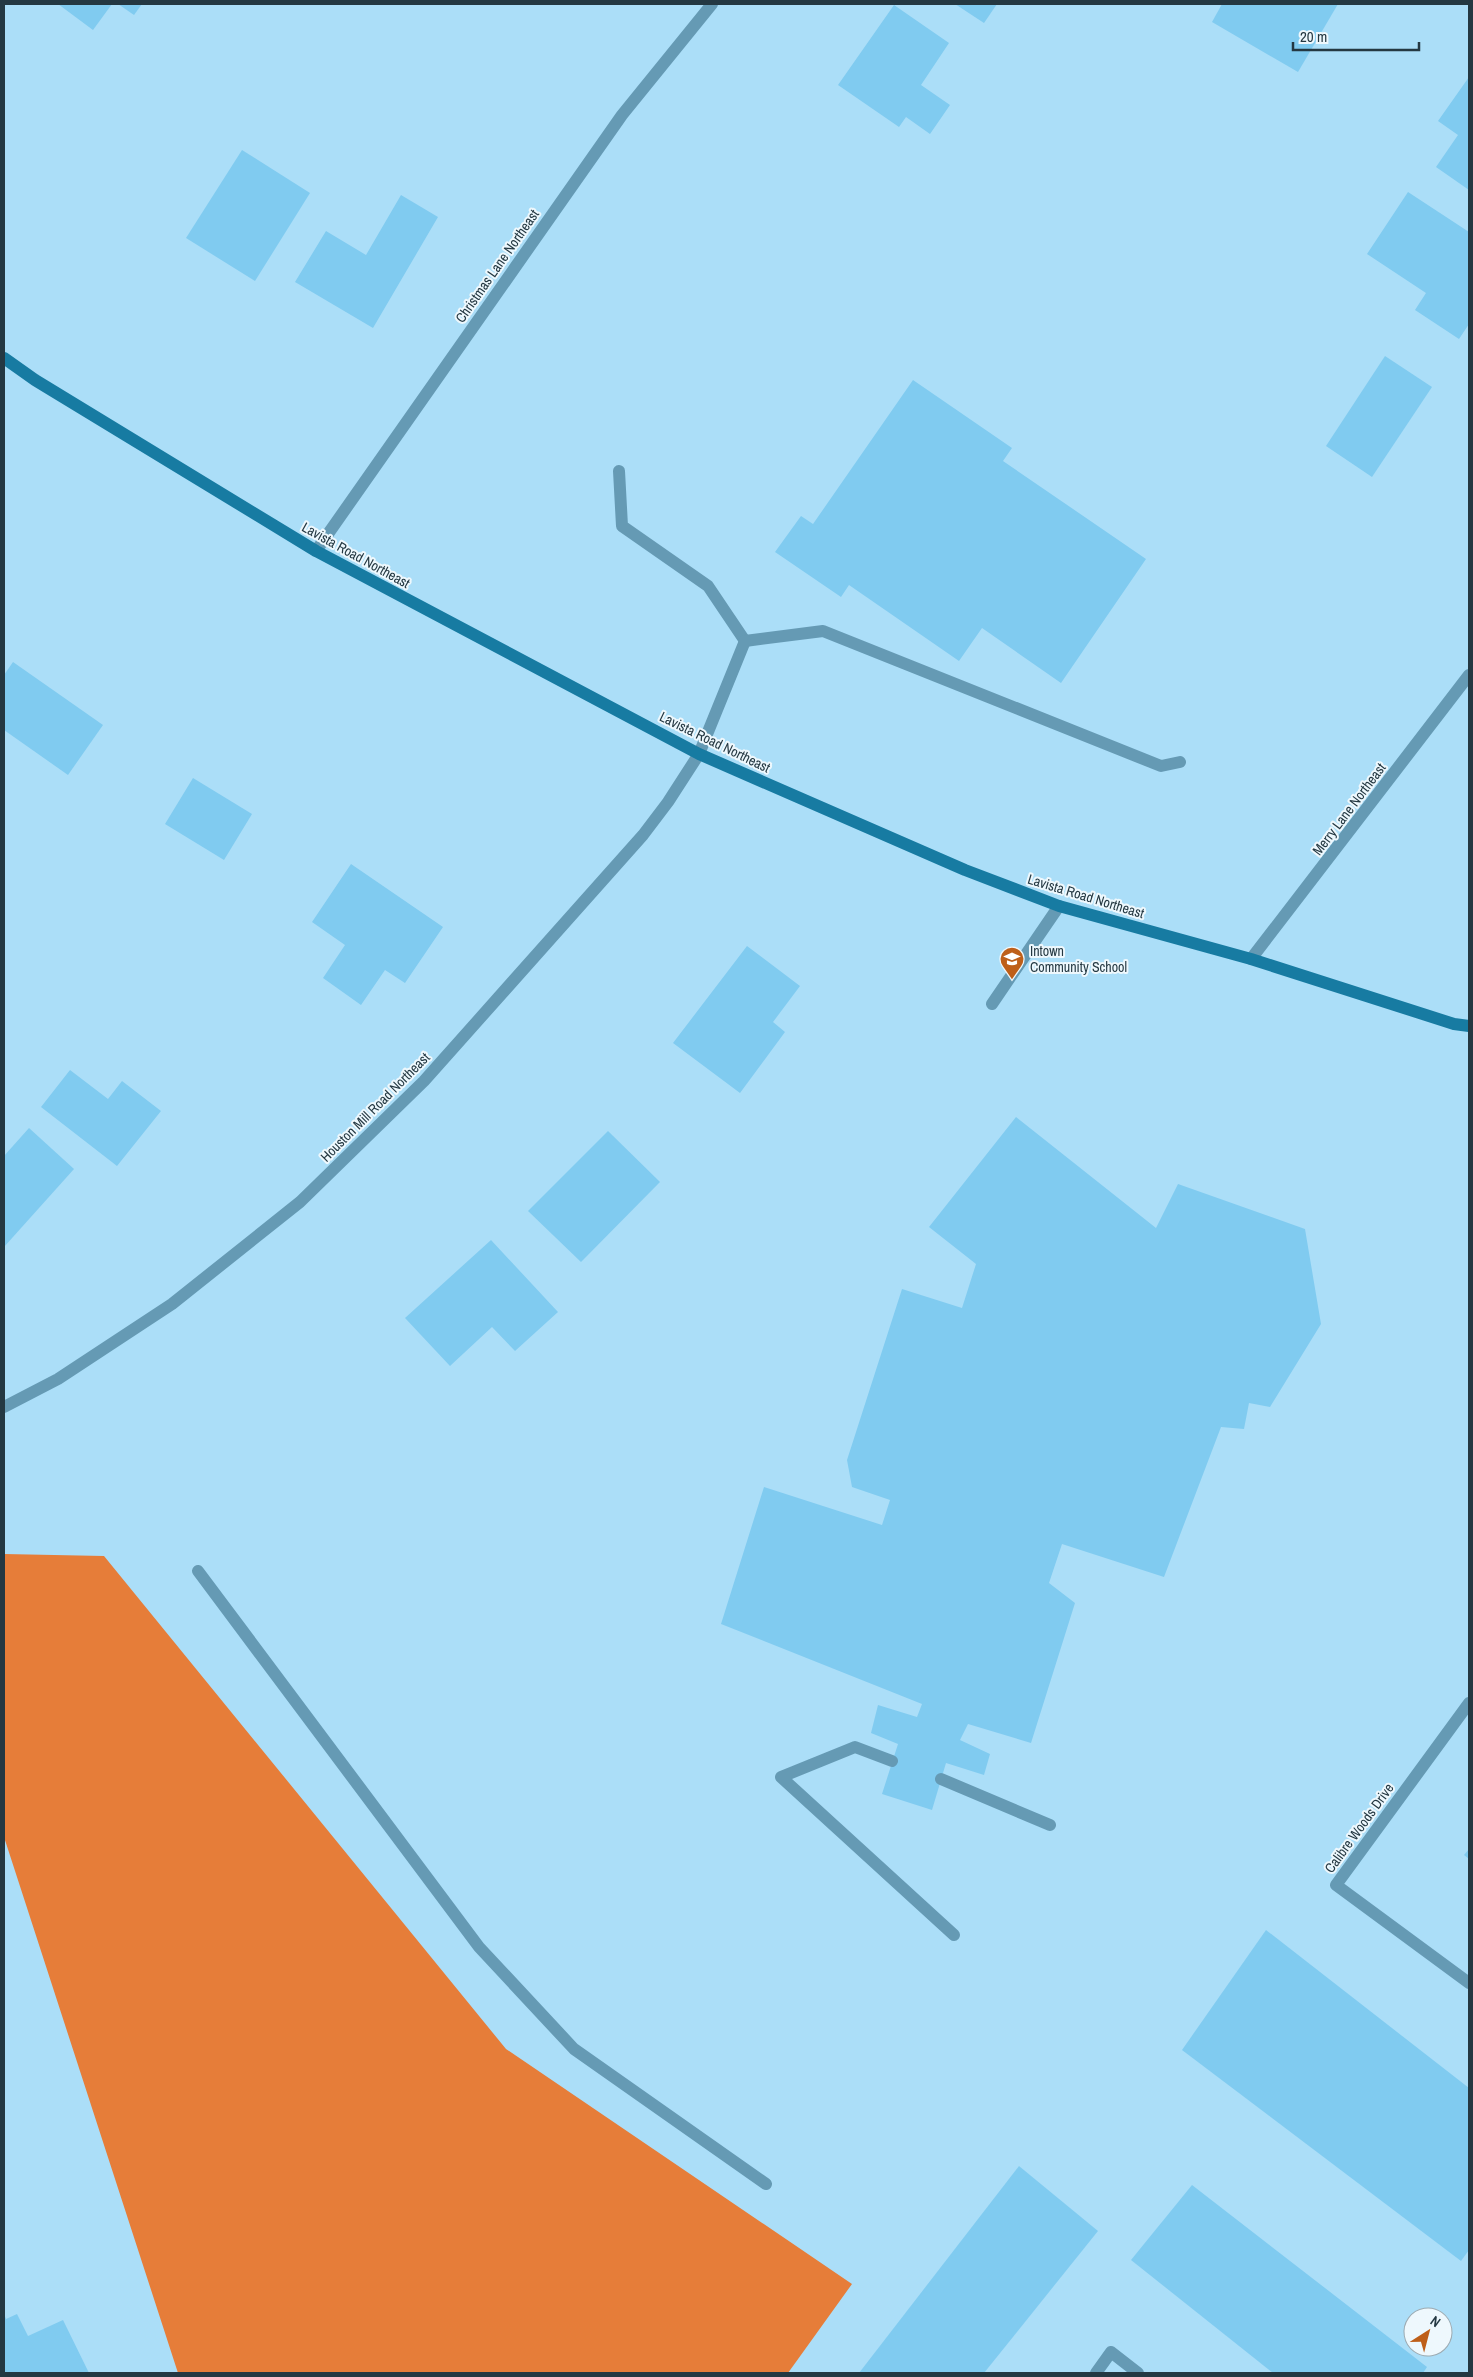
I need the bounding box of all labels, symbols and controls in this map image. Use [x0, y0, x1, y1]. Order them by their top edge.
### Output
scale bar [1293, 20, 1419, 52]
text: 20 m [1300, 26, 1327, 47]
street label: Christmas Lane Northeast [451, 206, 543, 326]
street label: Lavista Road Northeast [299, 518, 413, 592]
street label: Lavista Road Northeast [657, 707, 773, 777]
street label: Merry Lane Northeast [1308, 759, 1390, 859]
street label: Lavista Road Northeast [1026, 870, 1146, 922]
place label: Intown Community School [1030, 942, 1127, 976]
school or university icon: Intown Community School [999, 946, 1025, 980]
street label: Houston Mill Road Northeast [317, 1049, 433, 1165]
street label: Calibre Woods Drive [1320, 1780, 1398, 1876]
north arrow [1403, 2307, 1453, 2357]
text: N [1427, 2312, 1444, 2331]

